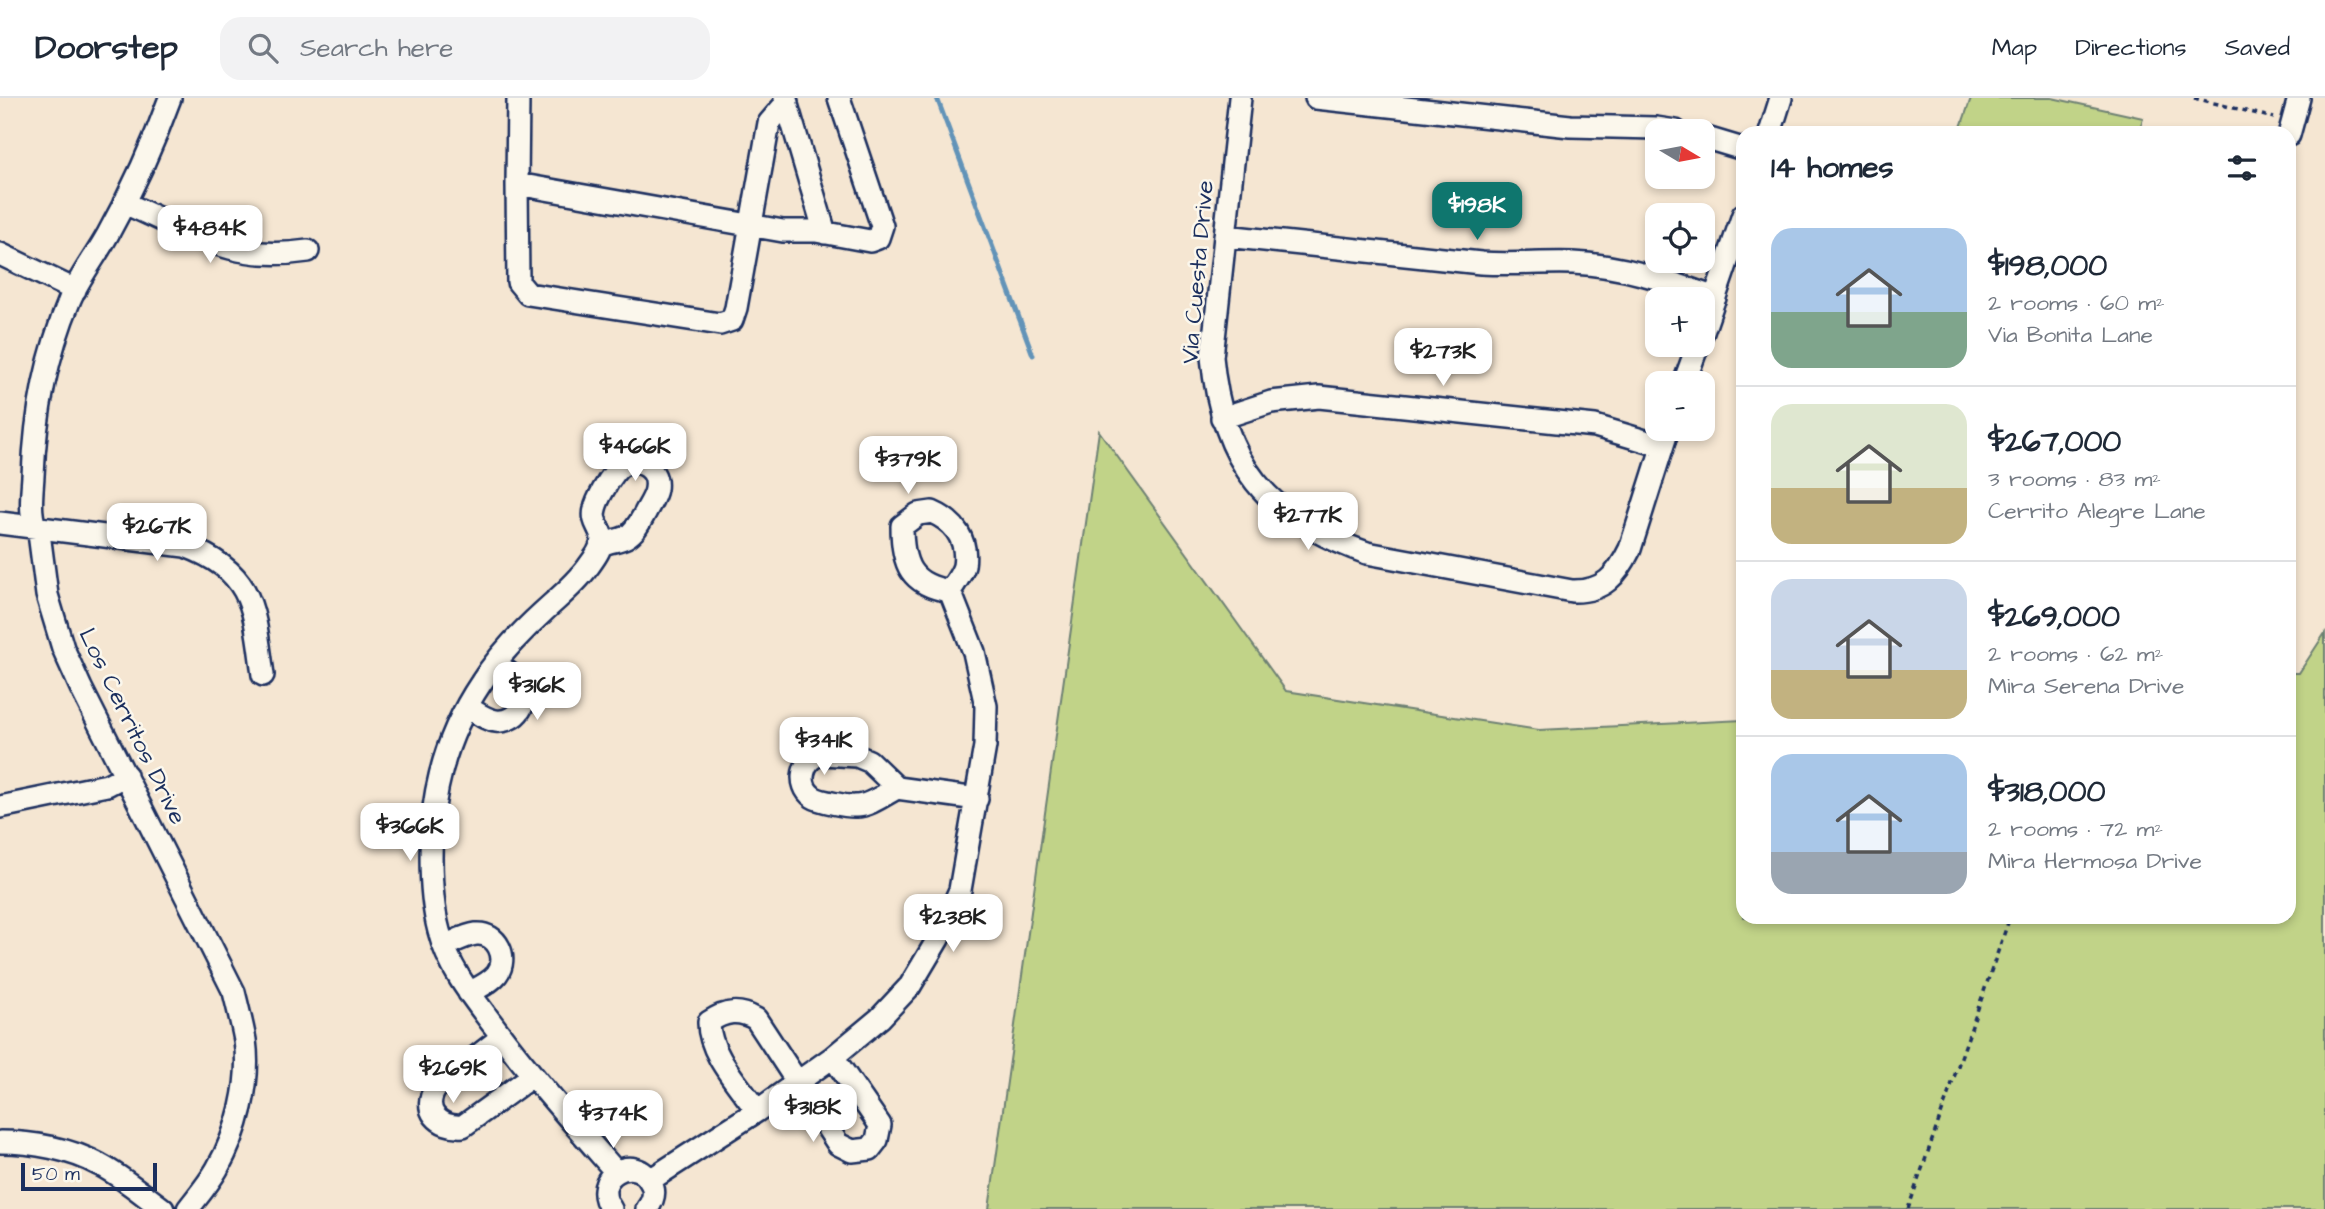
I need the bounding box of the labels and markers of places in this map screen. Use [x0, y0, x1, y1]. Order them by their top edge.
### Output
pin: $198K [1428, 183, 1526, 242]
pin: $484K [161, 206, 259, 265]
pin: $273K [1394, 328, 1492, 388]
pin: $466K [586, 424, 684, 483]
pin: $379K [859, 436, 957, 496]
pin: $277K [1259, 492, 1357, 552]
pin: $267K [108, 504, 206, 563]
pin: $316K [488, 662, 586, 722]
pin: $341K [775, 718, 873, 777]
pin: $366K [361, 804, 459, 863]
pin: $238K [904, 894, 1002, 954]
pin: $269K [404, 1046, 502, 1105]
pin: $318K [764, 1084, 862, 1144]
pin: $374K [564, 1090, 662, 1150]

